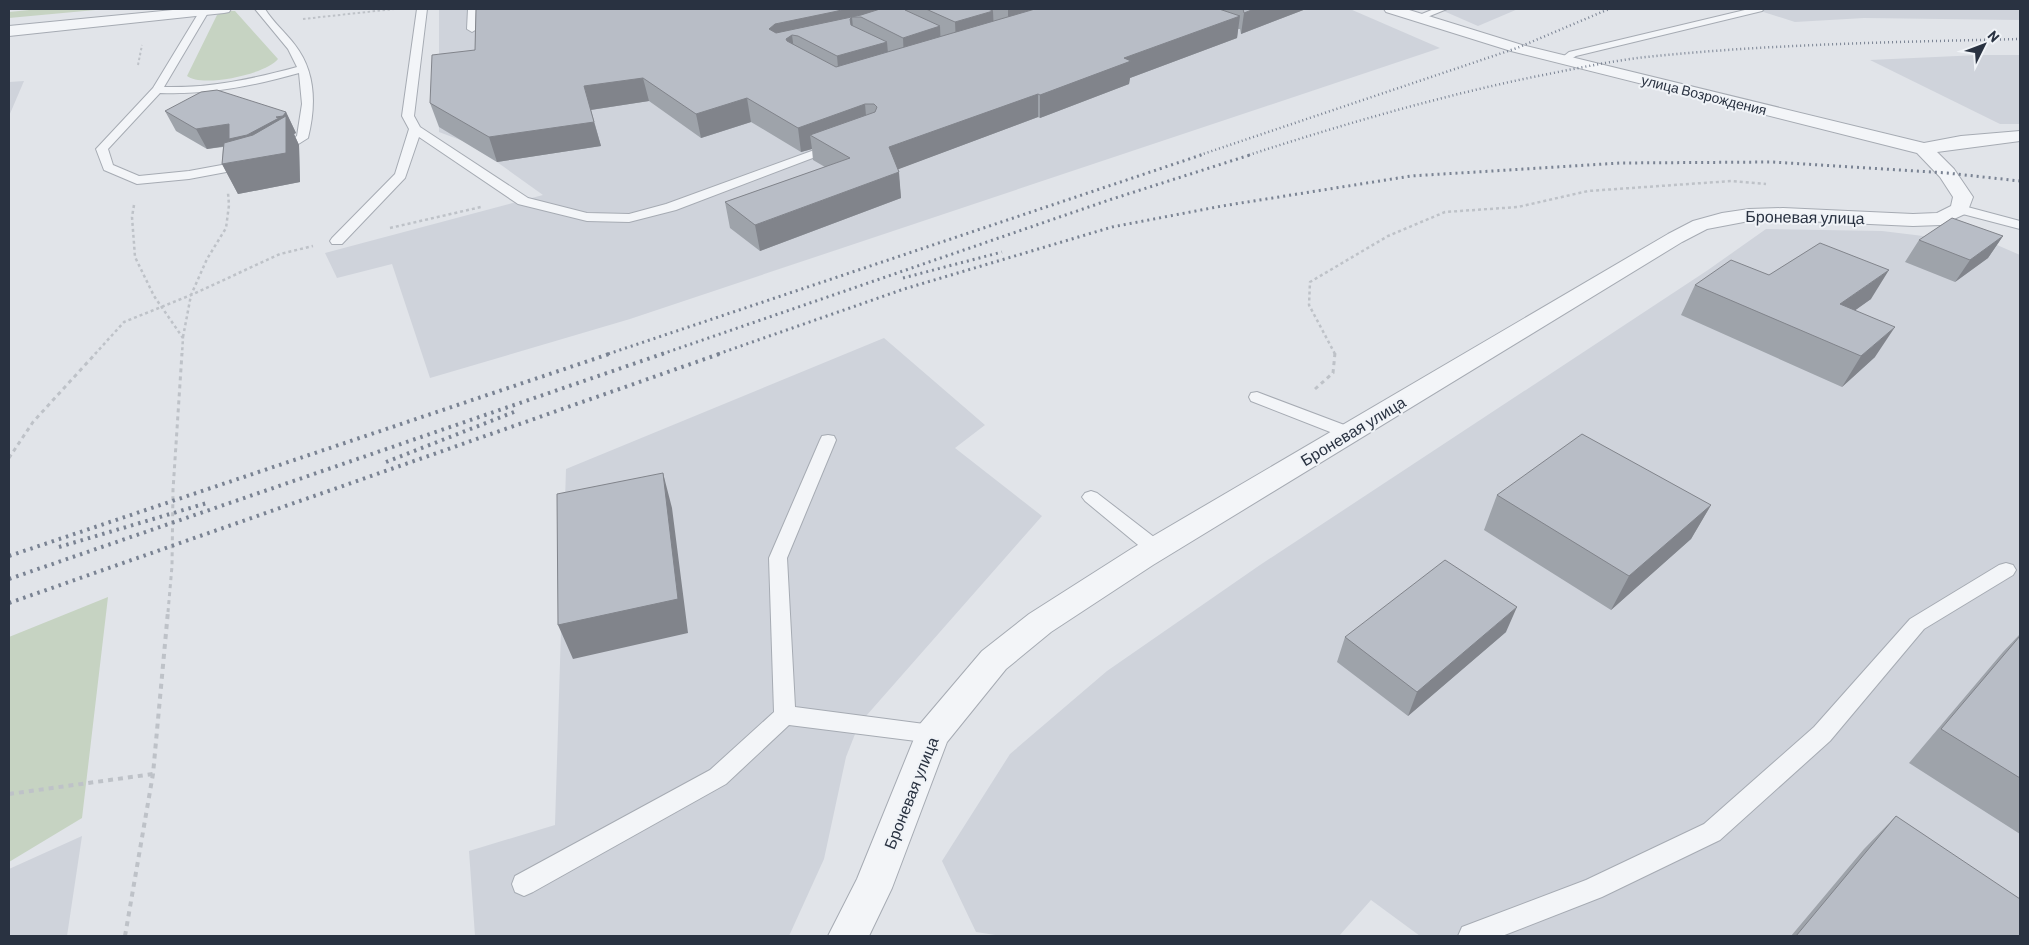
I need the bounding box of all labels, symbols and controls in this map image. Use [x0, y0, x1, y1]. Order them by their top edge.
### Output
north arrow [1959, 20, 2009, 70]
text: N [1985, 27, 2003, 45]
street label: улица Возрождения [1640, 71, 1769, 118]
street label: Броневая улица [1745, 206, 1865, 227]
street label: Броневая улица [1297, 392, 1409, 469]
street label: Броневая улица [879, 734, 942, 852]

